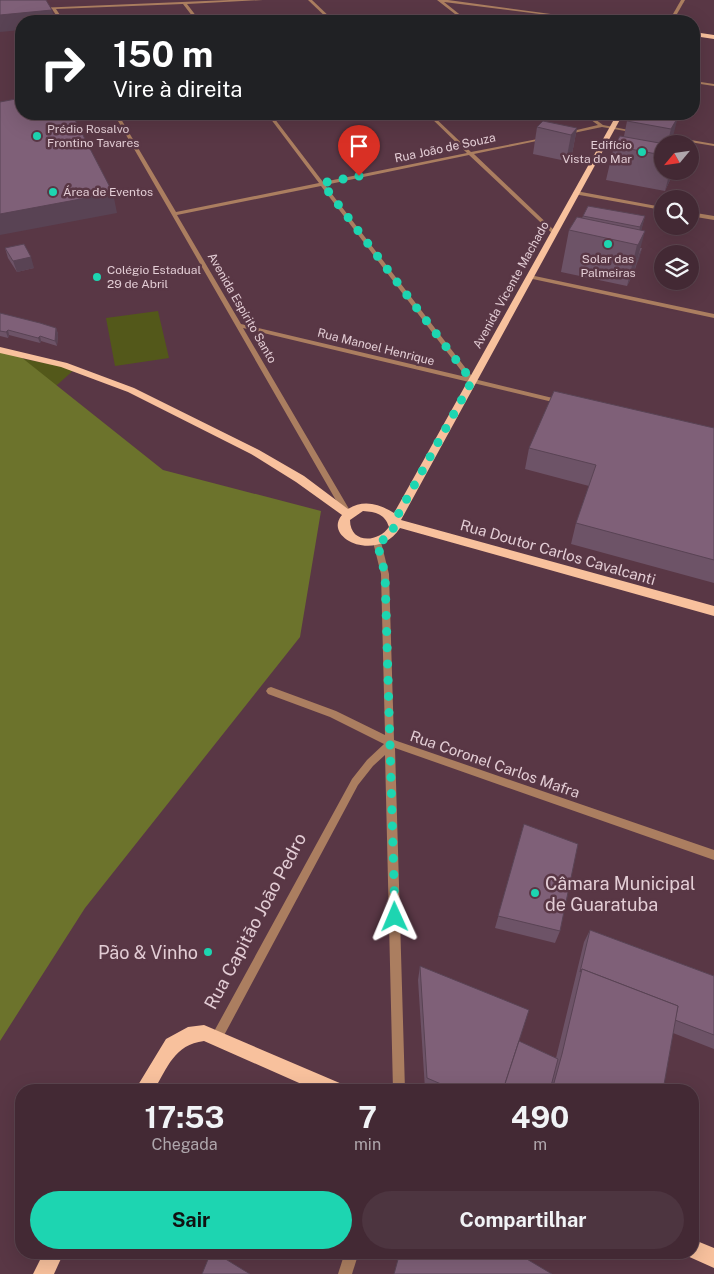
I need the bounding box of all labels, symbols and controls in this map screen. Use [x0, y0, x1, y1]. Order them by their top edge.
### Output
text: 150 m [113, 34, 213, 75]
icon: right [30, 35, 95, 100]
text: Vire à direita [113, 76, 243, 102]
place label: Prédio Rosalvo Frontino Tavares [47, 122, 139, 150]
pin [338, 125, 380, 176]
marker: Prédio Rosalvo Frontino Tavares [31, 130, 43, 142]
street label: Rua João de Souza [393, 130, 497, 166]
icon: arrive [345, 132, 373, 160]
north arrow [654, 135, 699, 180]
map controls [654, 135, 699, 290]
place label: Edifício Vista do Mar [562, 138, 632, 166]
marker: Edifício Vista do Mar [636, 146, 648, 158]
place label: Área de Eventos [63, 185, 153, 199]
marker: Área de Eventos [47, 186, 59, 198]
button: search [654, 190, 699, 235]
street label: Avenida Vicente Machado [470, 219, 552, 351]
marker: Solar das Palmeiras [602, 238, 614, 250]
button: layers [654, 245, 699, 290]
street label: Avenida Espírito Santo [205, 250, 279, 366]
place label: Solar das Palmeiras [580, 252, 636, 280]
place label: Colégio Estadual 29 de Abril [107, 263, 201, 291]
marker: Colégio Estadual 29 de Abril [91, 271, 103, 283]
street label: Rua Manoel Henrique [316, 326, 436, 368]
street label: Rua Doutor Carlos Cavalcanti [458, 516, 658, 588]
street label: Rua Coronel Carlos Mafra [408, 727, 582, 801]
street label: Rua Capitão João Pedro [200, 829, 310, 1013]
place label: Câmara Municipal de Guaratuba [545, 873, 695, 915]
marker: Câmara Municipal de Guaratuba [529, 887, 541, 899]
position arrow [368, 890, 420, 942]
place label: Pão & Vinho [98, 942, 198, 963]
marker: Pão & Vinho [202, 946, 214, 958]
text: 17:53 [145, 1099, 224, 1135]
text: 7 [358, 1099, 377, 1135]
text: 490 [511, 1099, 569, 1135]
text: Chegada [151, 1135, 218, 1154]
text: min [354, 1135, 381, 1154]
text: m [533, 1135, 547, 1154]
button: Sair [30, 1191, 352, 1249]
button: Compartilhar [362, 1191, 684, 1249]

